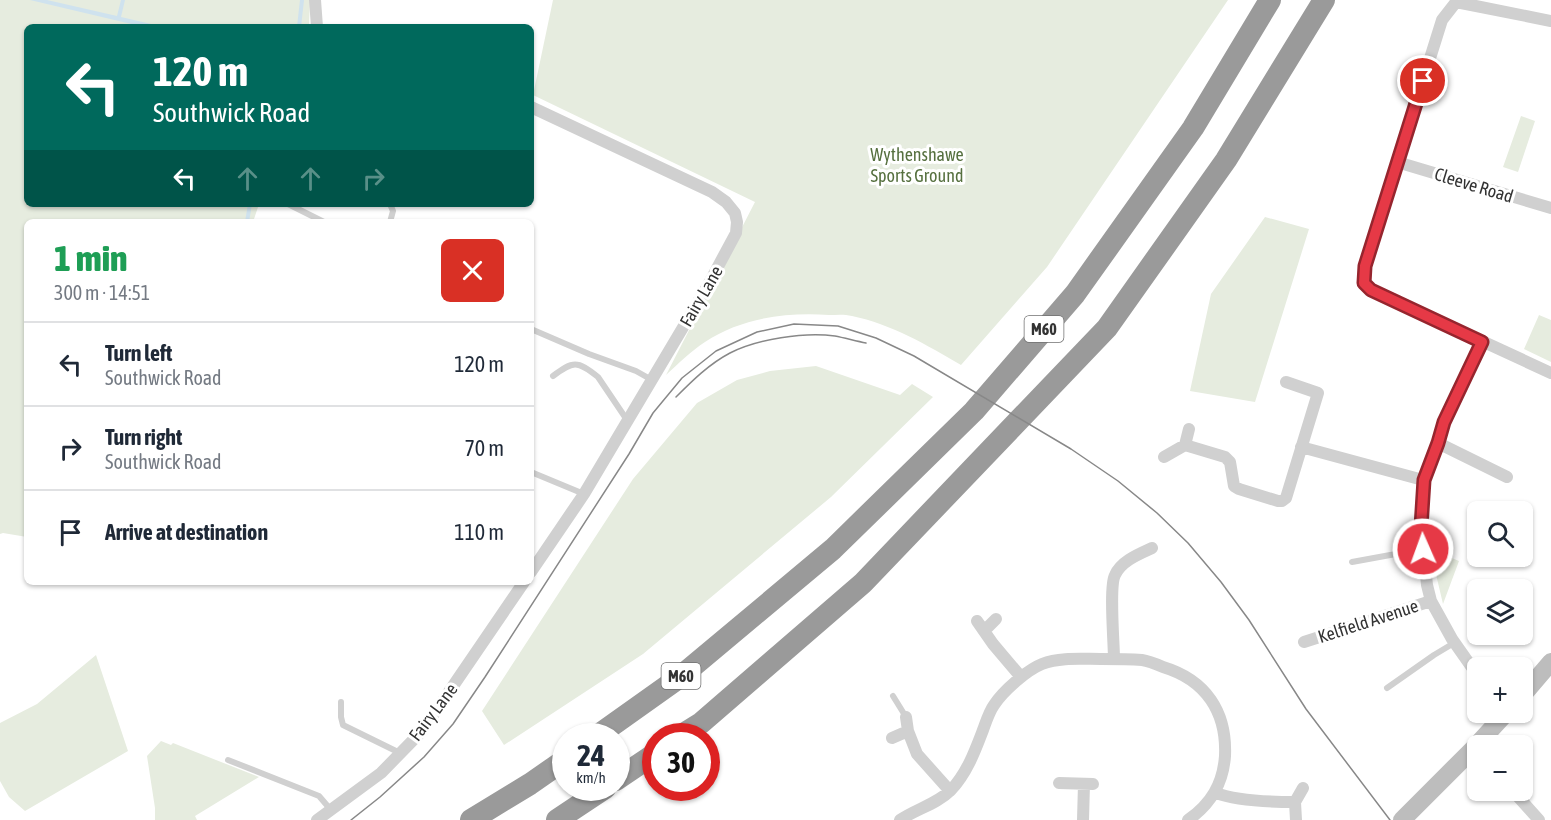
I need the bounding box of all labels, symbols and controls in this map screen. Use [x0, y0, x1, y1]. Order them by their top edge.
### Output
text: 120 m [153, 47, 248, 95]
icon: left [54, 48, 132, 126]
pin [1397, 55, 1448, 106]
icon: arrive [1406, 64, 1439, 97]
text: Southwick Road [153, 97, 310, 128]
park label: Wythenshawe Sports Ground [870, 144, 964, 186]
icon: left [168, 162, 201, 195]
icon: ahead [231, 162, 264, 195]
icon: ahead [294, 162, 327, 195]
icon: right [357, 162, 390, 195]
street label: Cleeve Road [1432, 163, 1516, 207]
text: 1 min [54, 237, 128, 279]
button: close [441, 239, 504, 302]
street label: Fairy Lane [675, 262, 727, 330]
text: 300 m · 14:51 [54, 281, 150, 304]
road number: M60 [1024, 316, 1064, 342]
text: Turn left [105, 340, 172, 366]
icon: left [54, 348, 87, 381]
text: 120 m [454, 351, 504, 377]
text: Southwick Road [105, 366, 222, 389]
text: Turn right [105, 424, 182, 450]
icon: right [54, 432, 87, 465]
text: 70 m [464, 435, 504, 461]
text: Southwick Road [105, 450, 222, 473]
map controls [1467, 501, 1533, 801]
button: search [1467, 501, 1533, 567]
icon: arrive [54, 516, 87, 549]
position arrow [1391, 517, 1455, 581]
text: Arrive at destination [105, 519, 268, 545]
text: 110 m [454, 519, 504, 545]
button: layers [1467, 579, 1533, 645]
street label: Kelfield Avenue [1315, 595, 1421, 647]
button: + [1467, 657, 1533, 723]
road number: M60 [662, 663, 700, 689]
street label: Fairy Lane [405, 679, 461, 745]
speed limit sign: 30 [642, 723, 720, 801]
button: − [1467, 735, 1533, 801]
text: 24 [577, 738, 605, 772]
text: km/h [576, 769, 606, 786]

